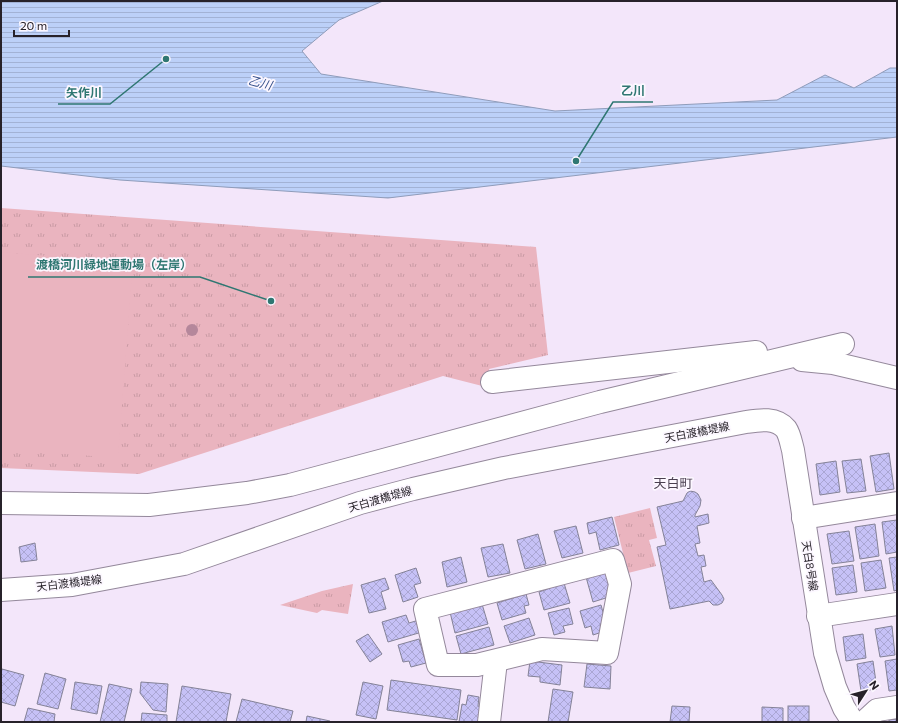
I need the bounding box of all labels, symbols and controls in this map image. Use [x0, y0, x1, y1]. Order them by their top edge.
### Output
scale bar [14, 12, 69, 38]
text: 20 m [20, 18, 47, 32]
water label: 乙川 [247, 72, 276, 92]
callout: 乙川 [613, 78, 653, 102]
callout: 矢作川 [58, 80, 110, 104]
text: 乙川 [621, 83, 645, 97]
text: 矢作川 [66, 85, 102, 99]
callout: 渡橋河川緑地運動場（左岸） [28, 253, 200, 277]
text: 渡橋河川緑地運動場（左岸） [36, 257, 192, 271]
street label: 天白渡橋堤線 [663, 419, 731, 444]
district label: 天白町 [653, 475, 693, 491]
street label: 天白渡橋堤線 [346, 483, 413, 514]
street label: 天白8号線 [800, 540, 821, 592]
street label: 天白渡橋堤線 [35, 572, 102, 593]
north arrow [846, 671, 886, 711]
text: N [867, 678, 882, 692]

